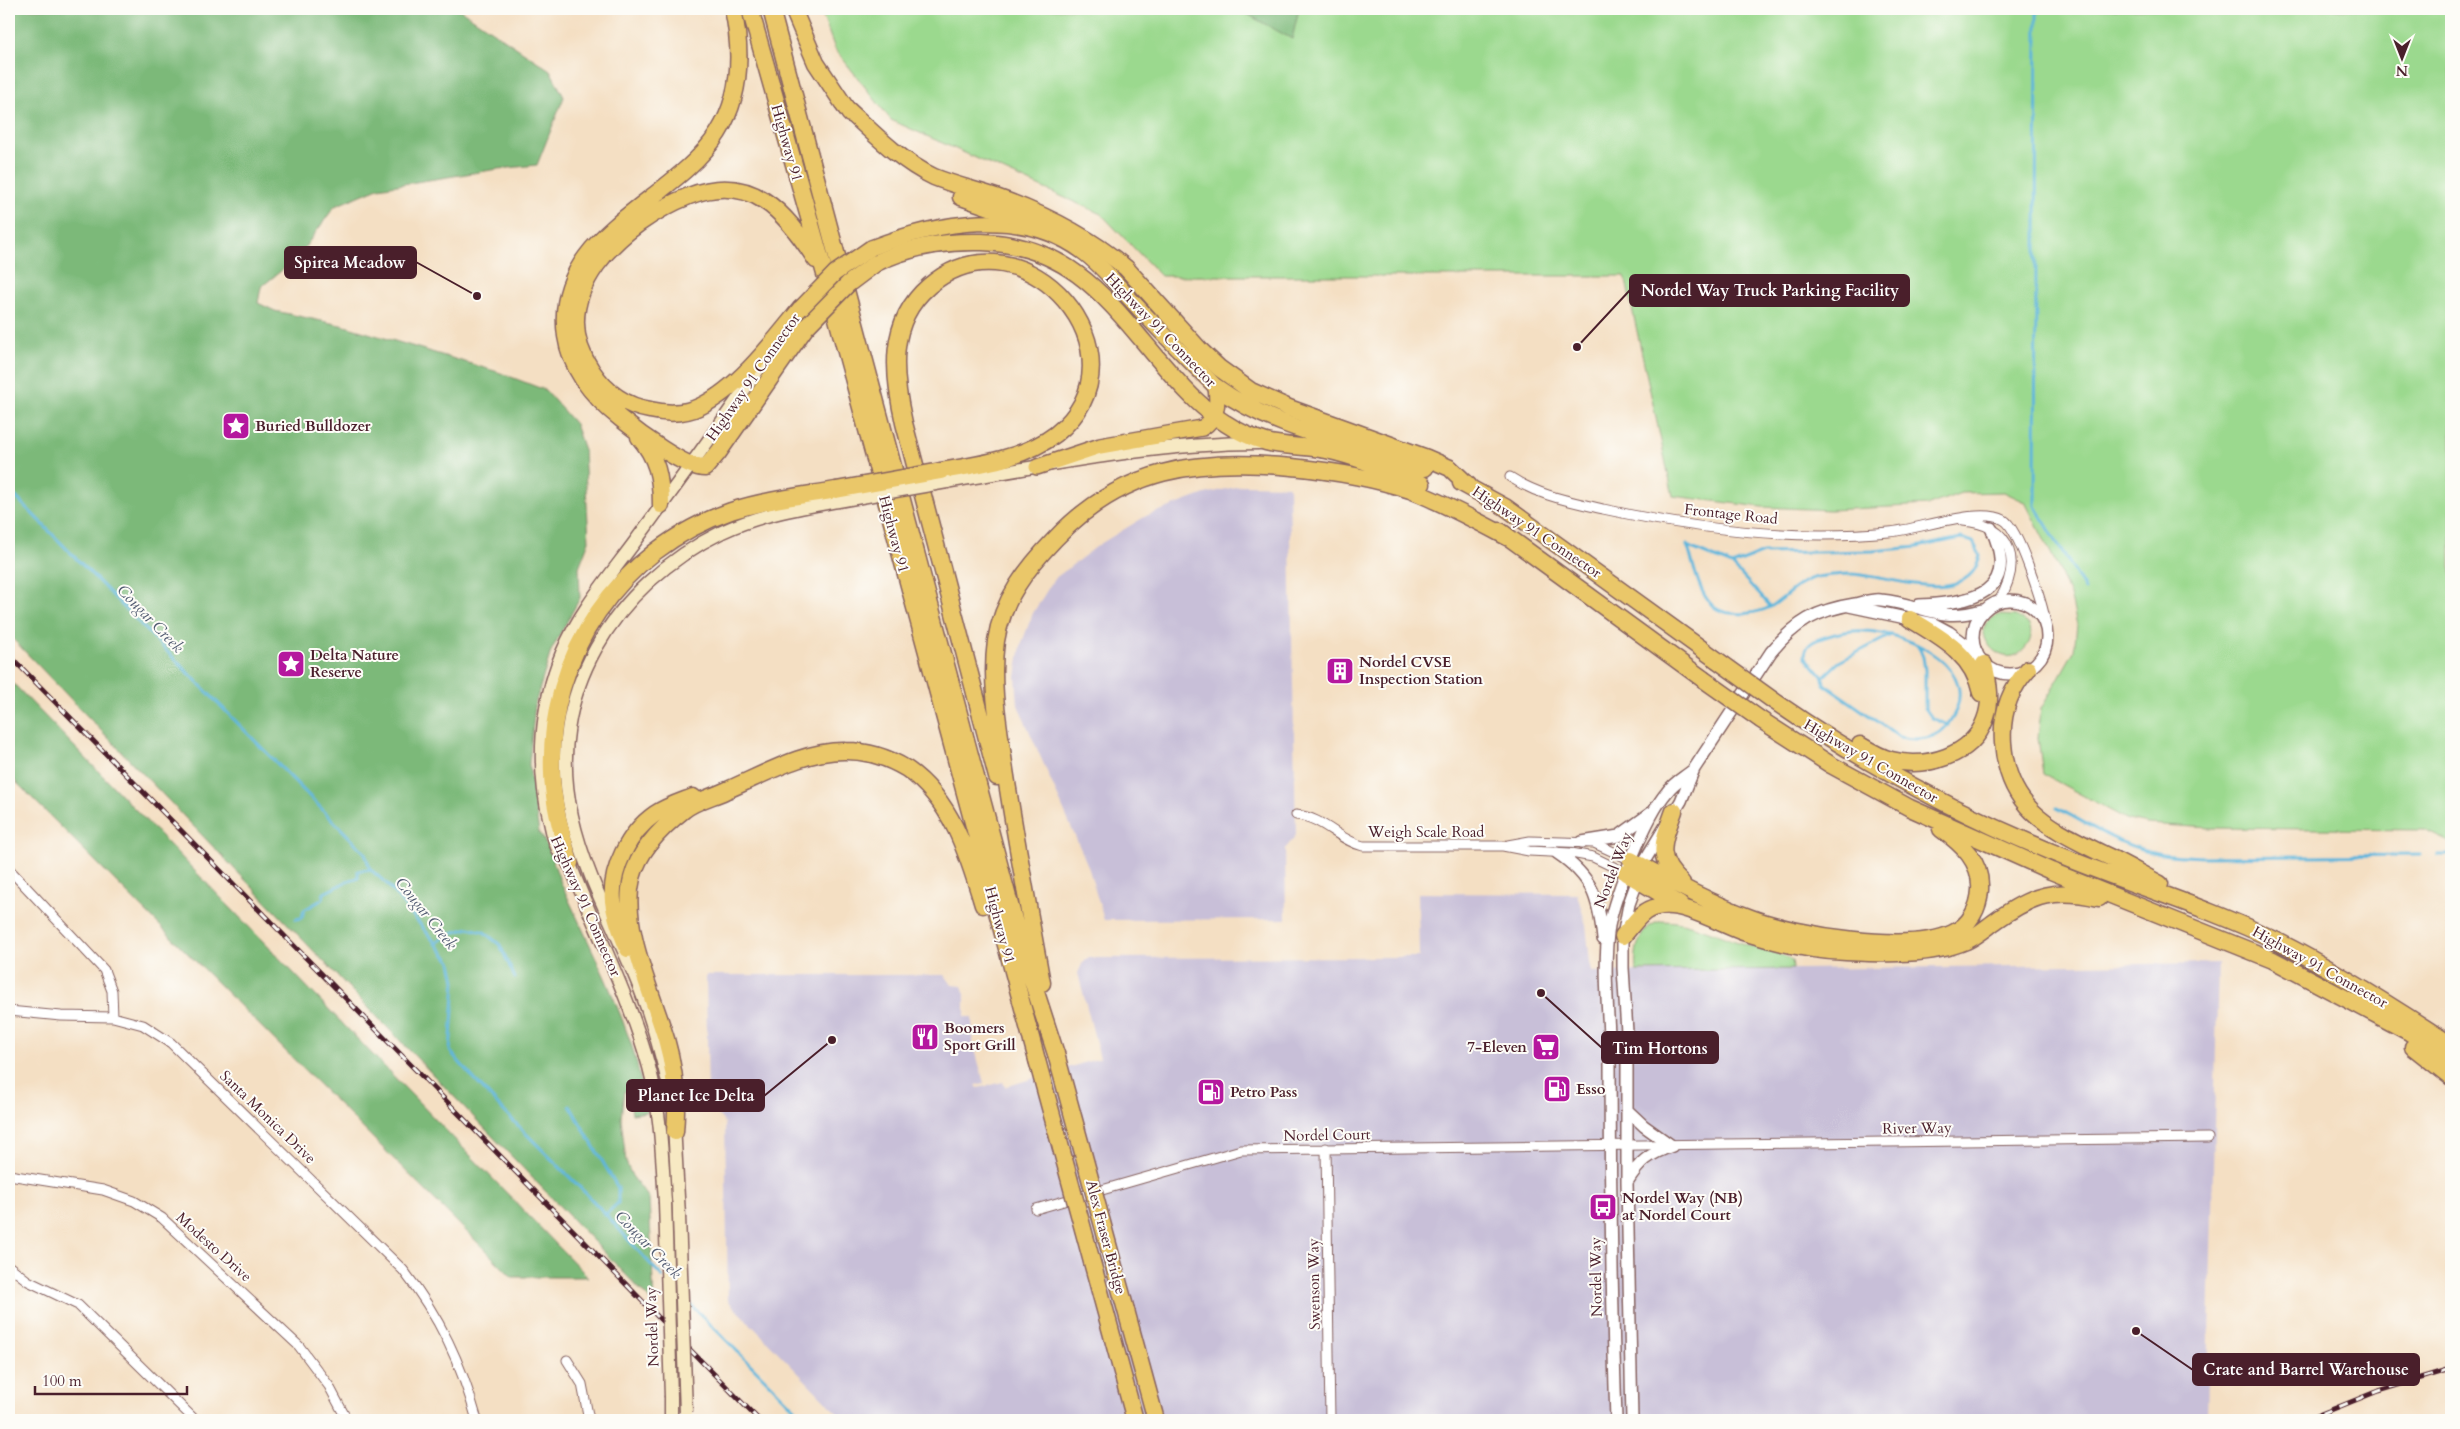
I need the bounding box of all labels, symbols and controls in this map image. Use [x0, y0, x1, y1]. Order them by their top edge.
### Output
north arrow [2378, 32, 2428, 82]
text: N [2396, 61, 2408, 80]
street label: Highway 91 [766, 102, 808, 184]
callout: Spirea Meadow [285, 247, 416, 278]
text: Spirea Meadow [294, 252, 406, 274]
street label: Highway 91 Connector [1101, 268, 1221, 392]
callout: Nordel Way Truck Parking Facility [1630, 275, 1909, 306]
text: Nordel Way Truck Parking Facility [1641, 280, 1899, 302]
street label: Highway 91 Connector [701, 309, 805, 445]
place icon: Buried Bulldozer [221, 411, 251, 441]
place label: Buried Bulldozer [255, 416, 372, 436]
street label: Highway 91 Connector [1468, 481, 1606, 583]
street label: Highway 91 [874, 493, 914, 575]
street label: Frontage Road [1683, 499, 1779, 529]
water label: Cougar Creek [112, 580, 189, 658]
place label: Delta Nature Reserve [310, 645, 399, 682]
place icon: Delta Nature Reserve [276, 649, 306, 679]
place label: Nordel CVSE Inspection Station [1359, 652, 1483, 689]
building icon: Nordel CVSE Inspection Station [1325, 656, 1355, 686]
street label: Highway 91 Connector [1800, 714, 1942, 808]
street label: Weigh Scale Road [1367, 822, 1484, 842]
street label: Nordel Way [1589, 829, 1637, 911]
street label: Highway 91 Connector [546, 833, 626, 980]
water label: Cougar Creek [390, 873, 462, 955]
street label: Highway 91 [980, 884, 1020, 966]
street label: Highway 91 Connector [2249, 921, 2392, 1013]
place label: Boomers Sport Grill [944, 1018, 1016, 1055]
restaurant icon: Boomers Sport Grill [910, 1022, 940, 1052]
supermarket icon: 7-Eleven [1531, 1032, 1561, 1062]
callout: Tim Hortons [1602, 1032, 1718, 1063]
place label: 7-Eleven [1467, 1037, 1527, 1057]
text: Tim Hortons [1612, 1038, 1708, 1060]
street label: Santa Monica Drive [216, 1066, 321, 1168]
fuel station icon: Esso [1542, 1074, 1572, 1104]
fuel station icon: Petro Pass [1196, 1077, 1226, 1107]
place label: Esso [1576, 1079, 1606, 1099]
callout: Planet Ice Delta [627, 1080, 764, 1111]
place label: Petro Pass [1230, 1082, 1297, 1102]
text: Planet Ice Delta [638, 1085, 755, 1107]
street label: River Way [1882, 1117, 1952, 1139]
street label: Nordel Court [1283, 1124, 1371, 1146]
street label: Alex Fraser Bridge [1081, 1178, 1131, 1297]
place label: Nordel Way (NB) at Nordel Court [1622, 1188, 1743, 1225]
bus stop icon: Nordel Way (NB) at Nordel Court [1588, 1192, 1618, 1222]
water label: Cougar Creek [610, 1206, 687, 1284]
street label: Modesto Drive [172, 1208, 256, 1286]
street label: Nordel Way [1585, 1237, 1607, 1317]
street label: Swenson Way [1303, 1238, 1325, 1330]
street label: Nordel Way [641, 1287, 663, 1367]
callout: Crate and Barrel Warehouse [2193, 1354, 2419, 1385]
text: Crate and Barrel Warehouse [2203, 1359, 2409, 1381]
scale bar [35, 1364, 188, 1396]
text: 100 m [42, 1371, 82, 1391]

